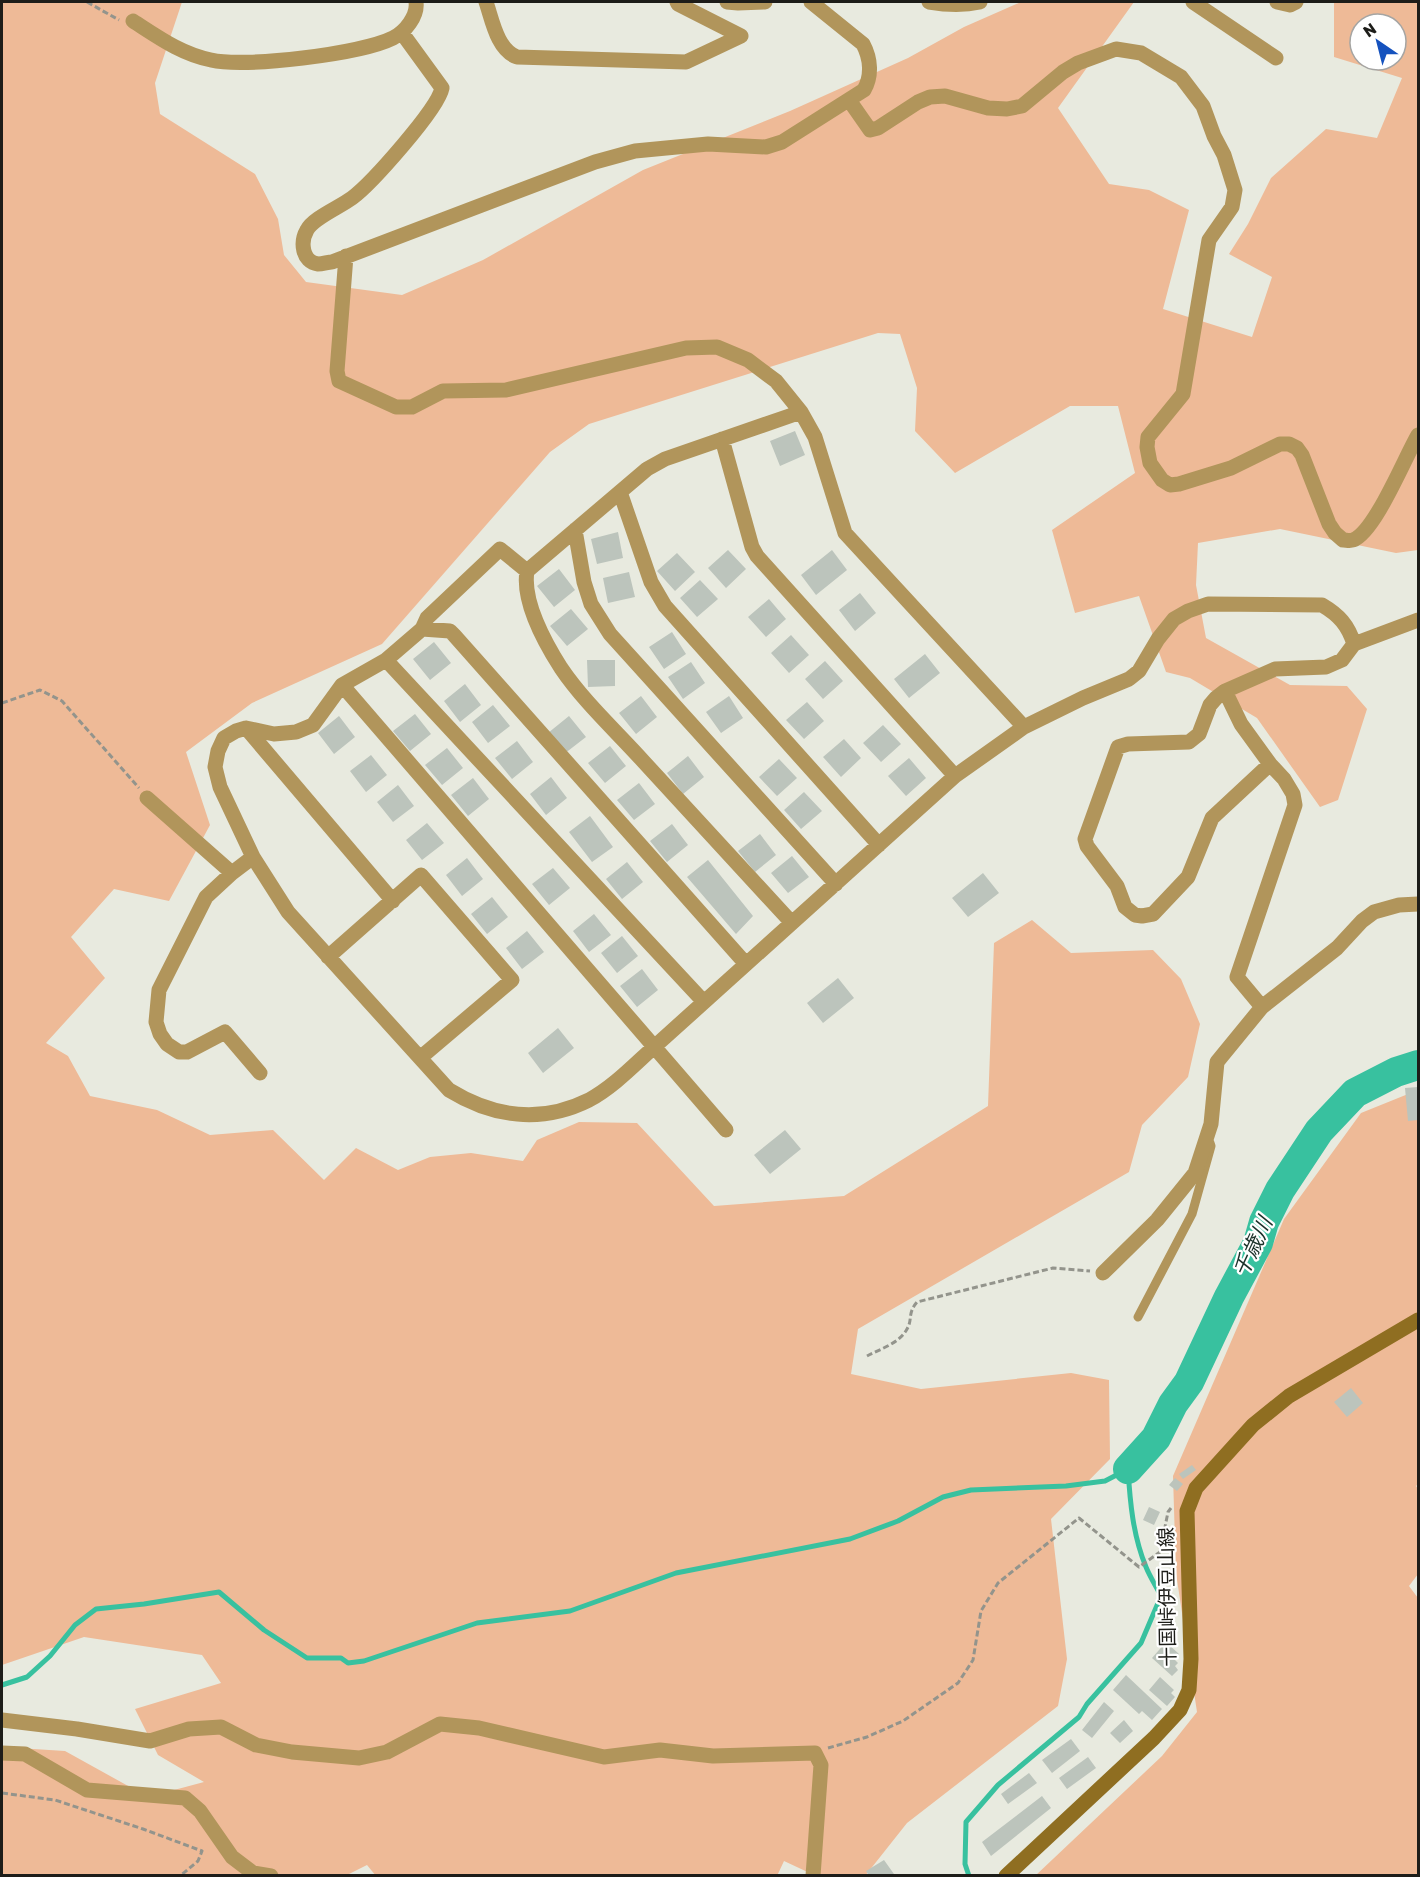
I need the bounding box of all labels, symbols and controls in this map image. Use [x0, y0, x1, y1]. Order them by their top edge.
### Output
north arrow [1348, 12, 1408, 72]
text: N [1360, 19, 1380, 41]
water label: 千歳川 [1228, 1211, 1278, 1281]
street label: 十国峠伊豆山線 [1154, 1527, 1180, 1667]

